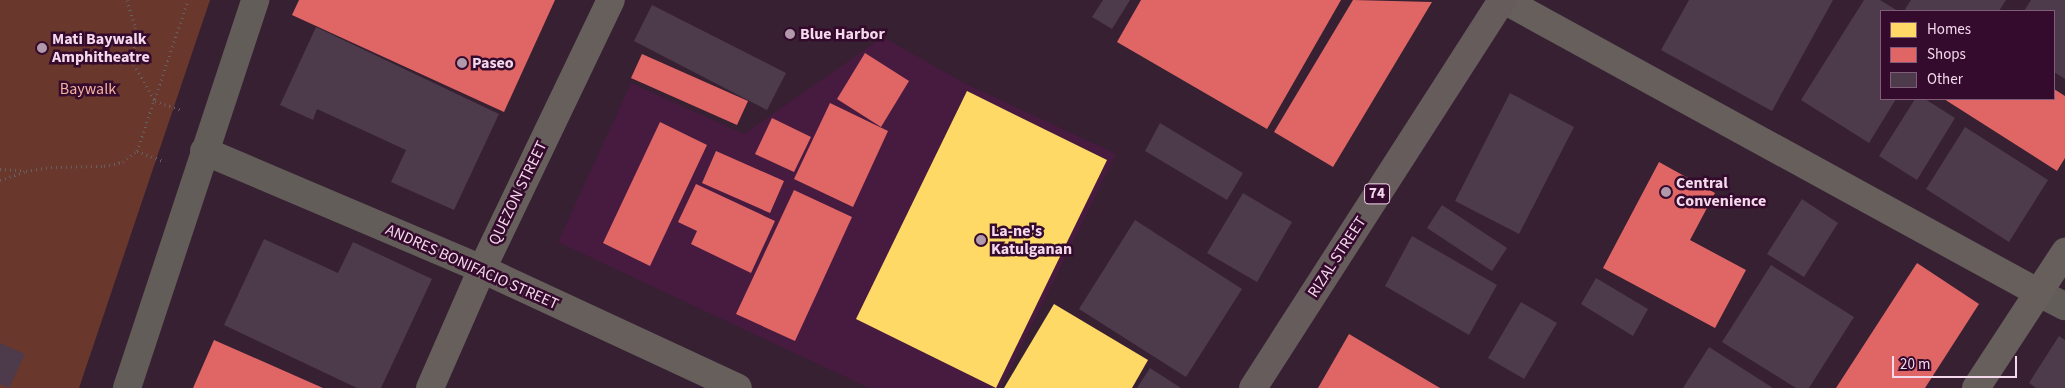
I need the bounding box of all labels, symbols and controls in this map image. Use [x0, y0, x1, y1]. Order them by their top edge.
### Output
legend [1880, 10, 2055, 100]
text: Homes [1927, 19, 1971, 40]
place label: Blue Harbor [800, 24, 885, 44]
marker: Blue Harbor [784, 28, 796, 40]
place label: Mati Baywalk Amphitheatre [52, 29, 150, 67]
marker: Mati Baywalk Amphitheatre [36, 42, 48, 54]
text: Shops [1927, 44, 1966, 65]
place label: Paseo [472, 53, 514, 73]
marker: Paseo [456, 57, 468, 69]
text: Other [1927, 69, 1963, 90]
park label: Baywalk [60, 79, 116, 99]
street label: QUEZON STREET [485, 138, 551, 248]
place label: Central Convenience [1676, 173, 1766, 211]
road number: 74 [1363, 182, 1391, 206]
marker: Central Convenience [1660, 186, 1672, 198]
street label: RIZAL STREET [1304, 213, 1370, 301]
street label: ANDRES BONIFACIO STREET [383, 220, 561, 314]
place label: La-ne's Katulganan [991, 221, 1072, 259]
marker: La-ne's Katulganan [975, 234, 987, 246]
scale bar [1895, 346, 2020, 378]
text: 20 m [1900, 354, 1930, 375]

